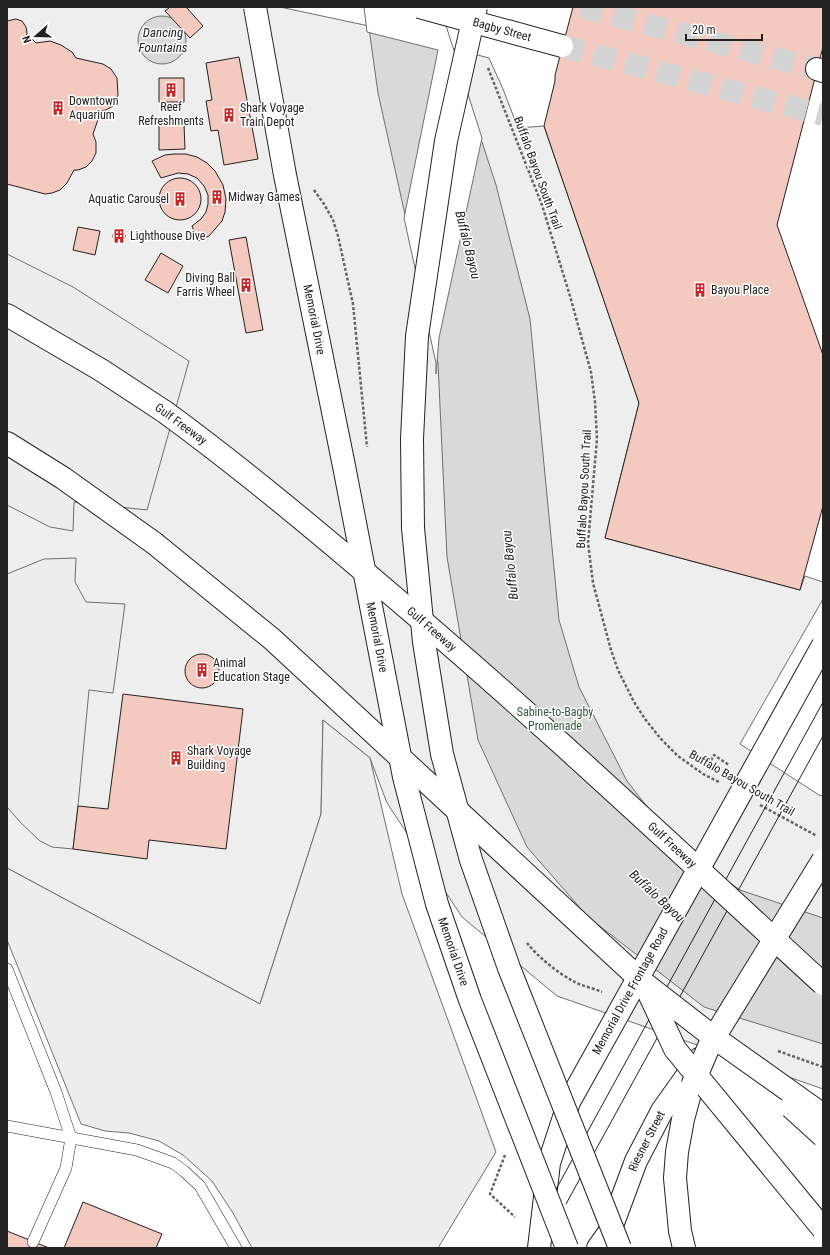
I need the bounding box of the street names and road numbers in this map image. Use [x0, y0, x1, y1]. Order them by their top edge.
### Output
street label: Bagby Street [471, 15, 533, 44]
street label: Buffalo Bayou South Trail [511, 115, 565, 231]
street label: Memorial Drive [300, 283, 328, 356]
street label: Gulf Freeway [152, 400, 210, 448]
street label: Buffalo Bayou South Trail [574, 429, 594, 549]
street label: Memorial Drive [363, 601, 391, 674]
street label: Gulf Freeway [404, 604, 459, 654]
street label: Buffalo Bayou South Trail [687, 747, 797, 819]
street label: Gulf Freeway [645, 819, 699, 871]
street label: Memorial Drive [435, 916, 472, 988]
street label: Memorial Drive Frontage Road [589, 925, 671, 1057]
street label: Riesner Street [626, 1108, 668, 1173]

